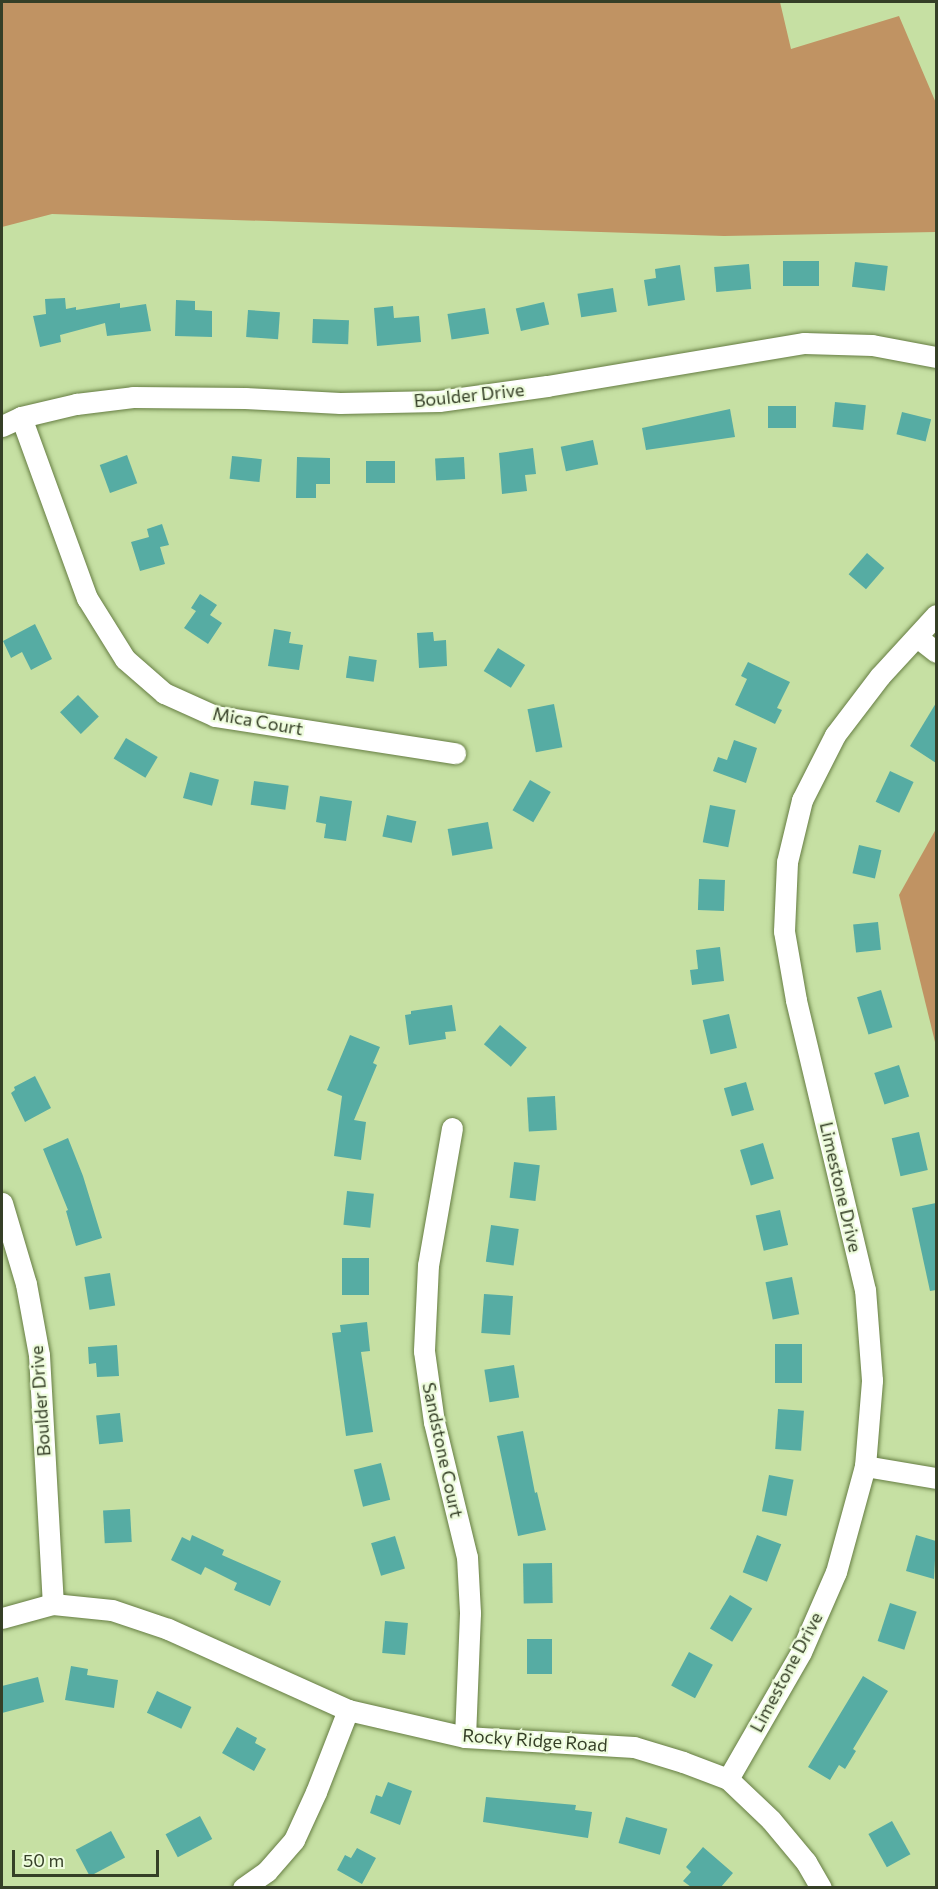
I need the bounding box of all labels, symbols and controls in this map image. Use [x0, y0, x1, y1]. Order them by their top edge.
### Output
street label: Boulder Drive [413, 378, 525, 412]
street label: Mica Court [211, 702, 305, 740]
street label: Limestone Drive [816, 1120, 866, 1254]
street label: Boulder Drive [25, 1345, 55, 1457]
street label: Sandstone Court [418, 1380, 468, 1520]
street label: Limestone Drive [745, 1608, 827, 1736]
street label: Rocky Ridge Road [462, 1724, 608, 1756]
scale bar [15, 1838, 162, 1876]
text: 50 m [23, 1849, 64, 1871]

